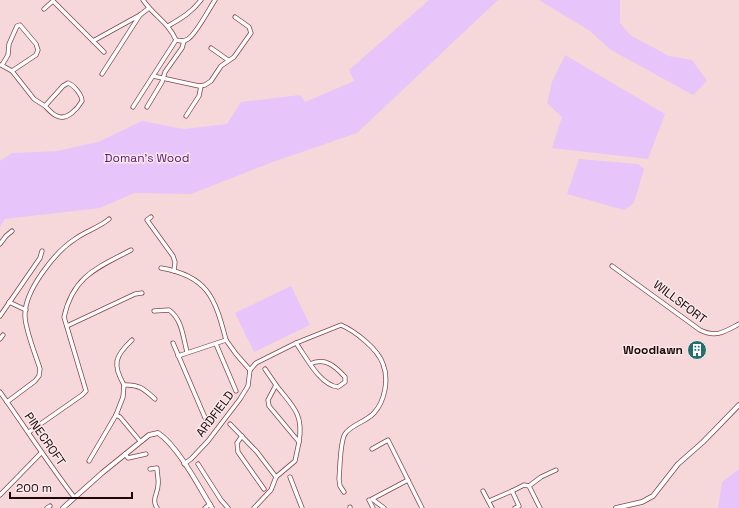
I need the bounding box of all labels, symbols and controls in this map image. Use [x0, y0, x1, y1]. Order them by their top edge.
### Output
park label: Doman's Wood [105, 150, 189, 166]
street label: WILLSFORT [650, 277, 710, 327]
building icon: Woodlawn [686, 339, 708, 361]
place label: Woodlawn [623, 342, 683, 358]
street label: ARDFIELD [192, 388, 238, 440]
street label: PINECROFT [21, 409, 69, 469]
scale bar [10, 474, 132, 500]
text: 200 m [16, 480, 52, 496]

